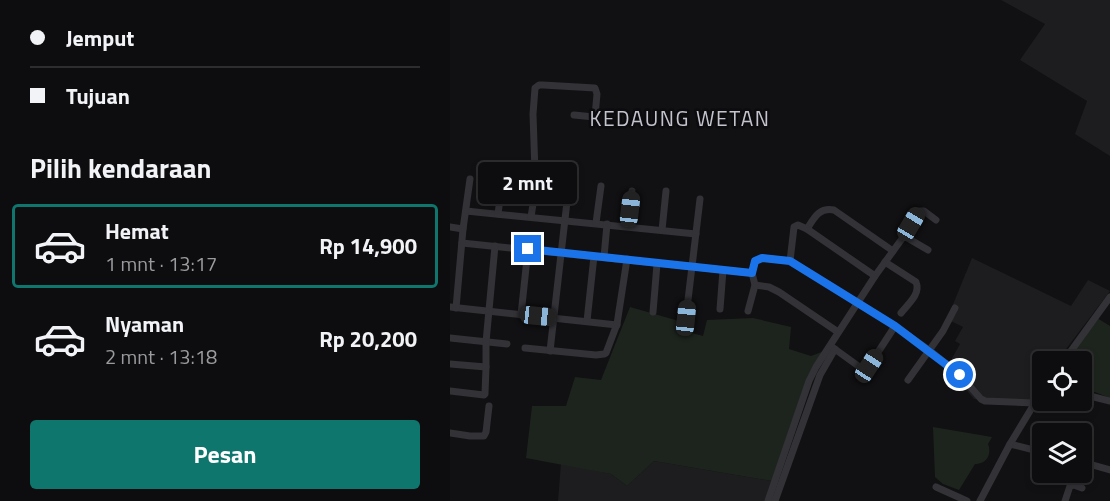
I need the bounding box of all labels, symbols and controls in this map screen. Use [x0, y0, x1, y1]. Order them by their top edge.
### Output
text: Jemput [66, 21, 134, 55]
text: Tujuan [66, 79, 130, 113]
district label: KEDAUNG WETAN [590, 102, 770, 134]
text: Pilih kendaraan [30, 147, 212, 188]
callout: 2 mnt [478, 162, 578, 204]
text: 2 mnt [502, 167, 553, 198]
car [619, 190, 641, 228]
car [894, 204, 928, 244]
text: Hemat [105, 214, 169, 248]
icon: car [33, 219, 87, 273]
text: Rp 14,900 [319, 229, 417, 263]
route end [514, 235, 541, 262]
text: 1 mnt · 13:17 [105, 248, 217, 279]
car [675, 299, 697, 337]
car [519, 305, 557, 327]
text: Nyaman [105, 307, 184, 341]
icon: car [33, 312, 87, 366]
text: Rp 20,200 [319, 322, 417, 356]
text: 2 mnt · 13:18 [105, 341, 217, 372]
car [852, 346, 886, 386]
map controls [1032, 351, 1092, 483]
button: locate [1032, 351, 1092, 411]
route start [946, 361, 973, 388]
button: Pesan [30, 420, 420, 489]
button: layers [1032, 423, 1092, 483]

